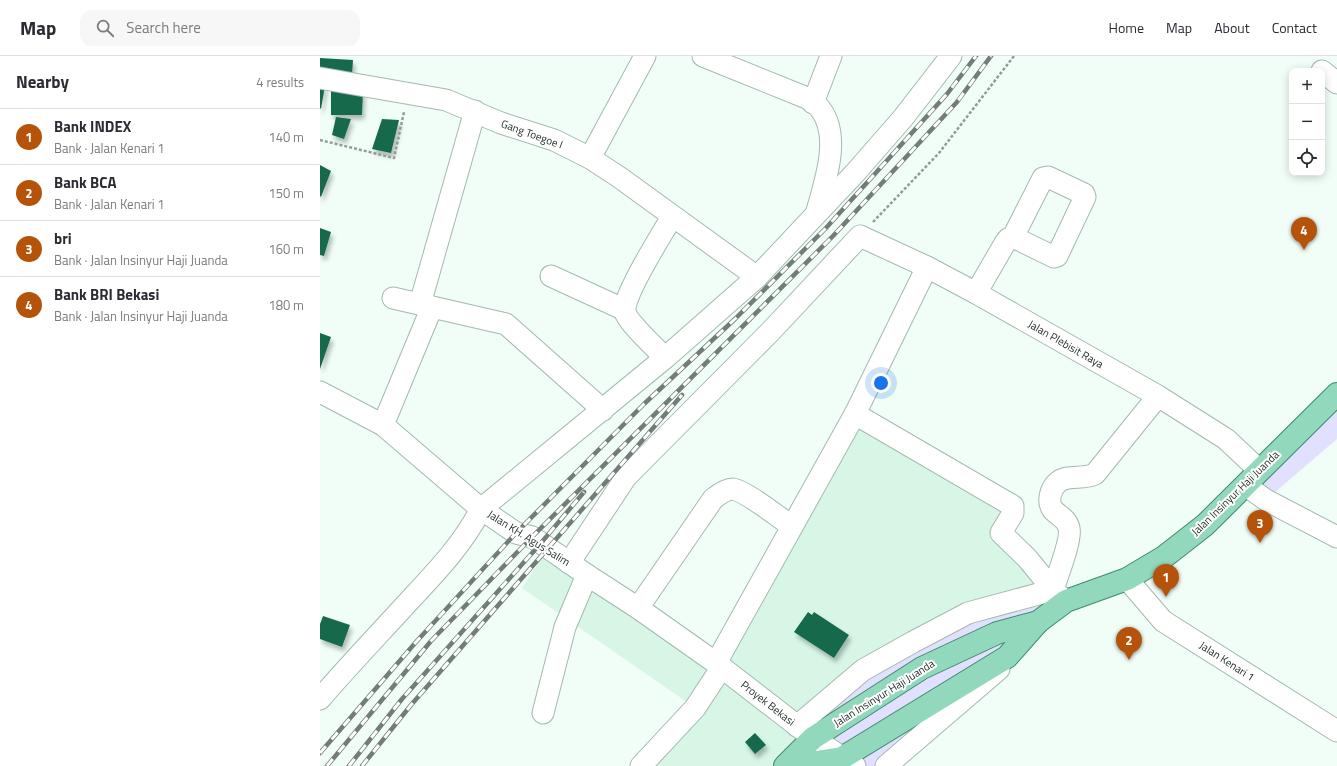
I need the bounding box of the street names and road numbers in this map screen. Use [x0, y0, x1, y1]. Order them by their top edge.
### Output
street label: Gang Toegoe I [499, 115, 565, 153]
street label: Jalan Plebisit Raya [1025, 316, 1107, 372]
street label: Jalan Insinyur Haji Juanda [1188, 446, 1283, 539]
street label: Jalan KH. Agus Salim [485, 506, 573, 570]
street label: Jalan Kenari 1 [1196, 637, 1258, 685]
street label: Jalan Insinyur Haji Juanda [830, 655, 938, 731]
street label: Proyek Bekasi [737, 677, 799, 729]

